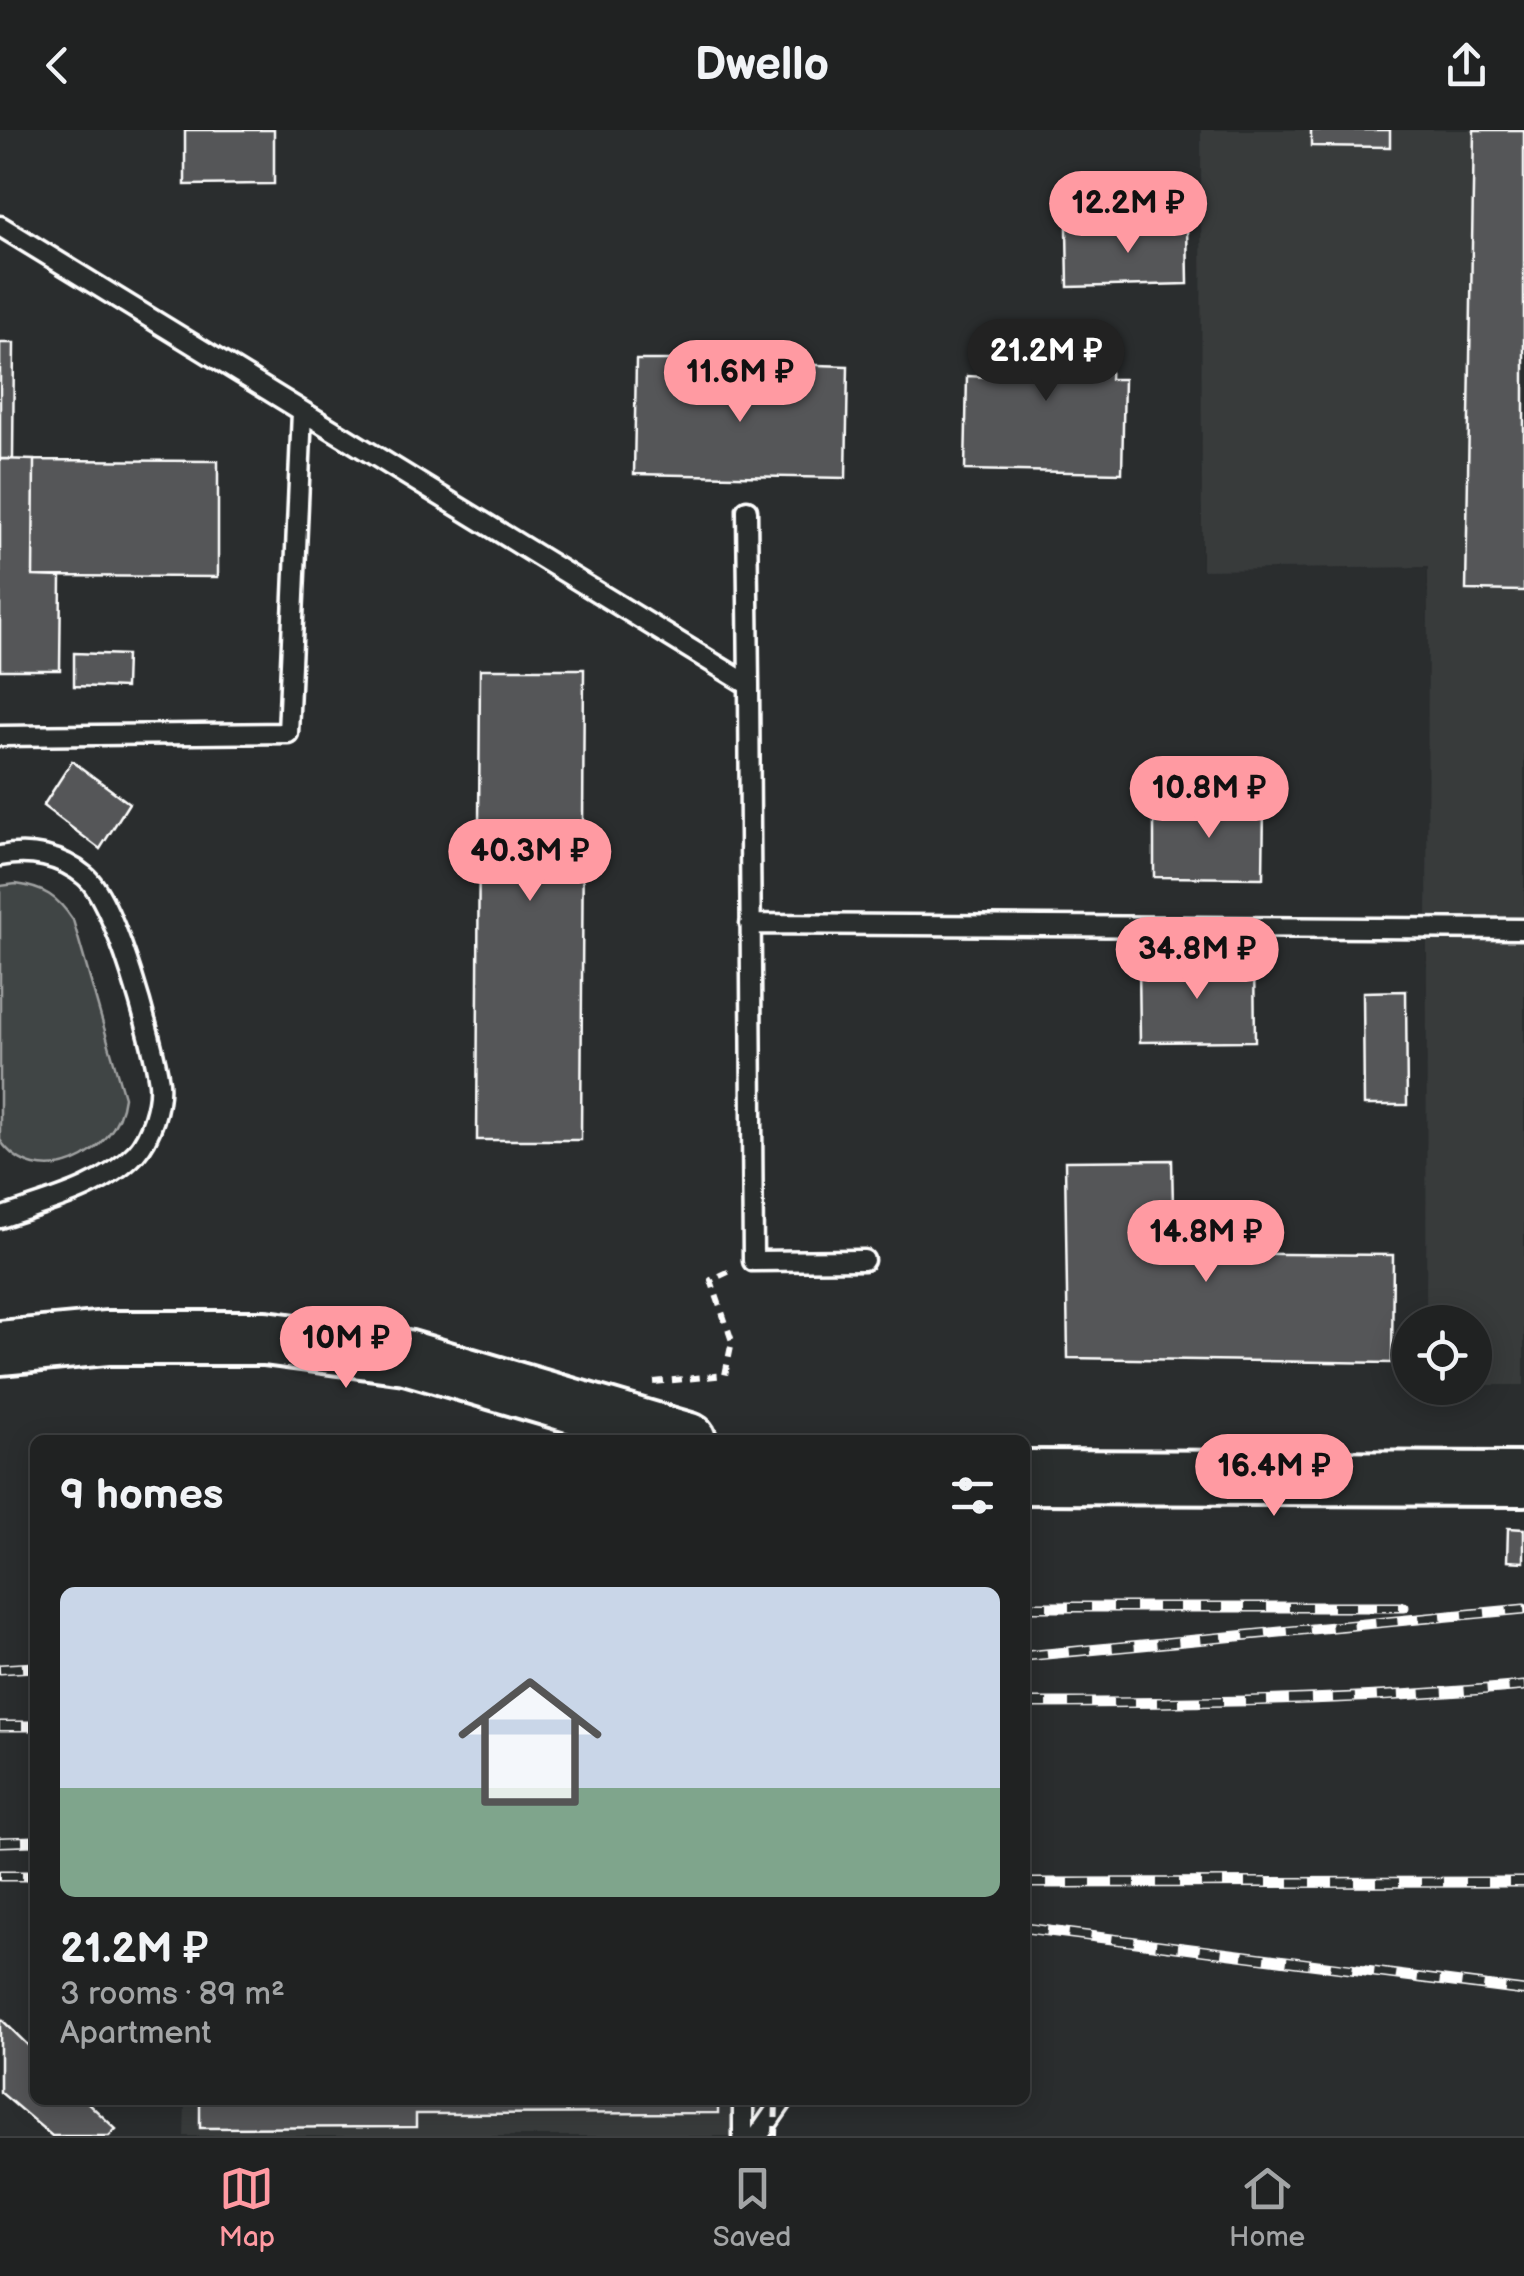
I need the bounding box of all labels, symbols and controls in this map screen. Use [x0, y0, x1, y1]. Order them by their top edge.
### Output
icon: back [30, 38, 85, 93]
text: Dwello [695, 38, 829, 93]
icon: share [1439, 38, 1494, 93]
pin: 12.2M ₽ [1036, 171, 1220, 256]
text: 12.2M ₽ [1071, 184, 1185, 223]
pin: 21.2M ₽ [954, 319, 1138, 404]
text: 21.2M ₽ [989, 332, 1103, 371]
pin: 11.6M ₽ [648, 340, 832, 425]
text: 11.6M ₽ [686, 353, 794, 392]
pin: 10.8M ₽ [1117, 756, 1301, 841]
text: 10.8M ₽ [1152, 769, 1266, 808]
pin: 40.3M ₽ [438, 819, 622, 904]
text: 40.3M ₽ [470, 832, 590, 871]
pin: 34.8M ₽ [1105, 917, 1289, 1002]
text: 34.8M ₽ [1138, 930, 1256, 969]
pin: 14.8M ₽ [1114, 1200, 1298, 1285]
text: 14.8M ₽ [1149, 1213, 1263, 1252]
map controls [1392, 1305, 1492, 1405]
button: locate [1392, 1305, 1492, 1405]
pin: 10M ₽ [276, 1306, 416, 1391]
text: 10M ₽ [302, 1319, 390, 1358]
pin: 16.4M ₽ [1182, 1434, 1366, 1519]
text: 16.4M ₽ [1217, 1447, 1331, 1486]
icon: filters [945, 1468, 1000, 1523]
text: 9 homes [60, 1470, 223, 1521]
icon: home [440, 1652, 620, 1832]
text: 21.2M ₽ [60, 1924, 208, 1975]
text: 3 rooms · 89 m² [60, 1975, 285, 2014]
text: Apartment [60, 2014, 211, 2053]
tab: Map [219, 2161, 275, 2254]
tab: Saved [713, 2161, 791, 2254]
tab: Home [1229, 2161, 1305, 2254]

